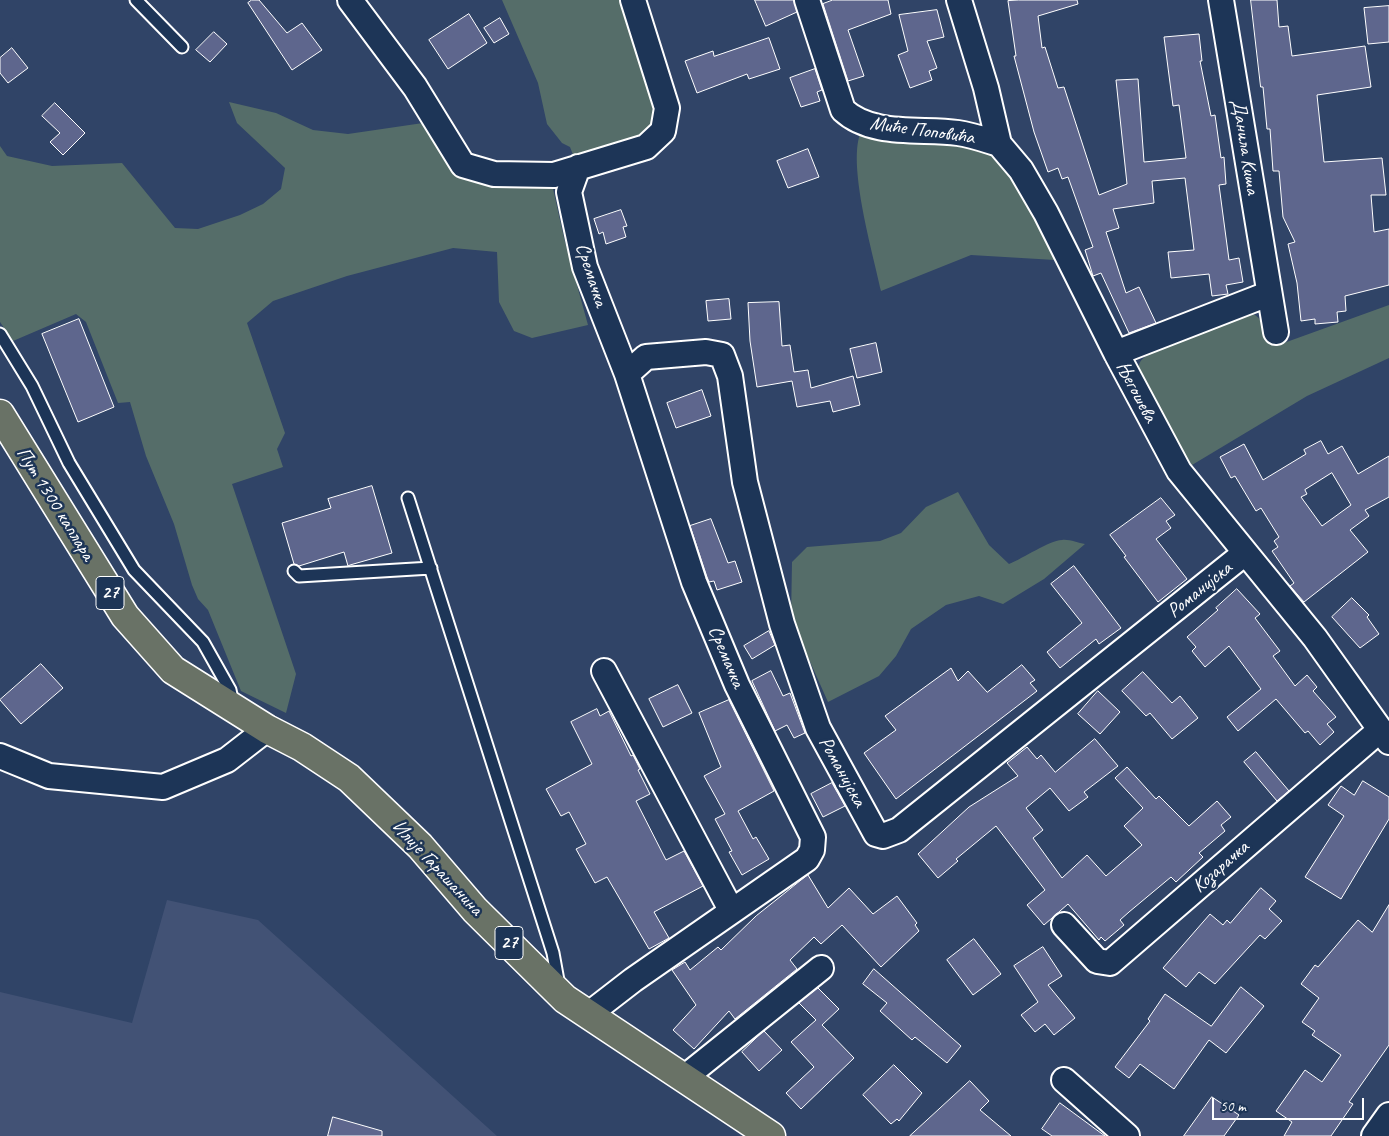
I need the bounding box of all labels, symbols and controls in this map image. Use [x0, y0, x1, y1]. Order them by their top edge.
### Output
street label: Данила Киша [1226, 98, 1264, 196]
street label: Миће Поповића [868, 112, 976, 150]
street label: Сремачка [569, 240, 613, 310]
street label: Његошева [1110, 357, 1162, 427]
street label: Пут 1300 каплара [11, 443, 99, 565]
street label: Романијска [1163, 557, 1237, 623]
road number: 27 [96, 576, 124, 610]
street label: Сремачка [702, 622, 750, 692]
street label: Романијска [813, 733, 871, 811]
street label: Илије Гарашанина [386, 815, 488, 921]
street label: Козарачка [1188, 836, 1254, 898]
road number: 27 [495, 926, 523, 960]
scale bar [1214, 1088, 1366, 1120]
text: 50 m [1220, 1097, 1246, 1116]

